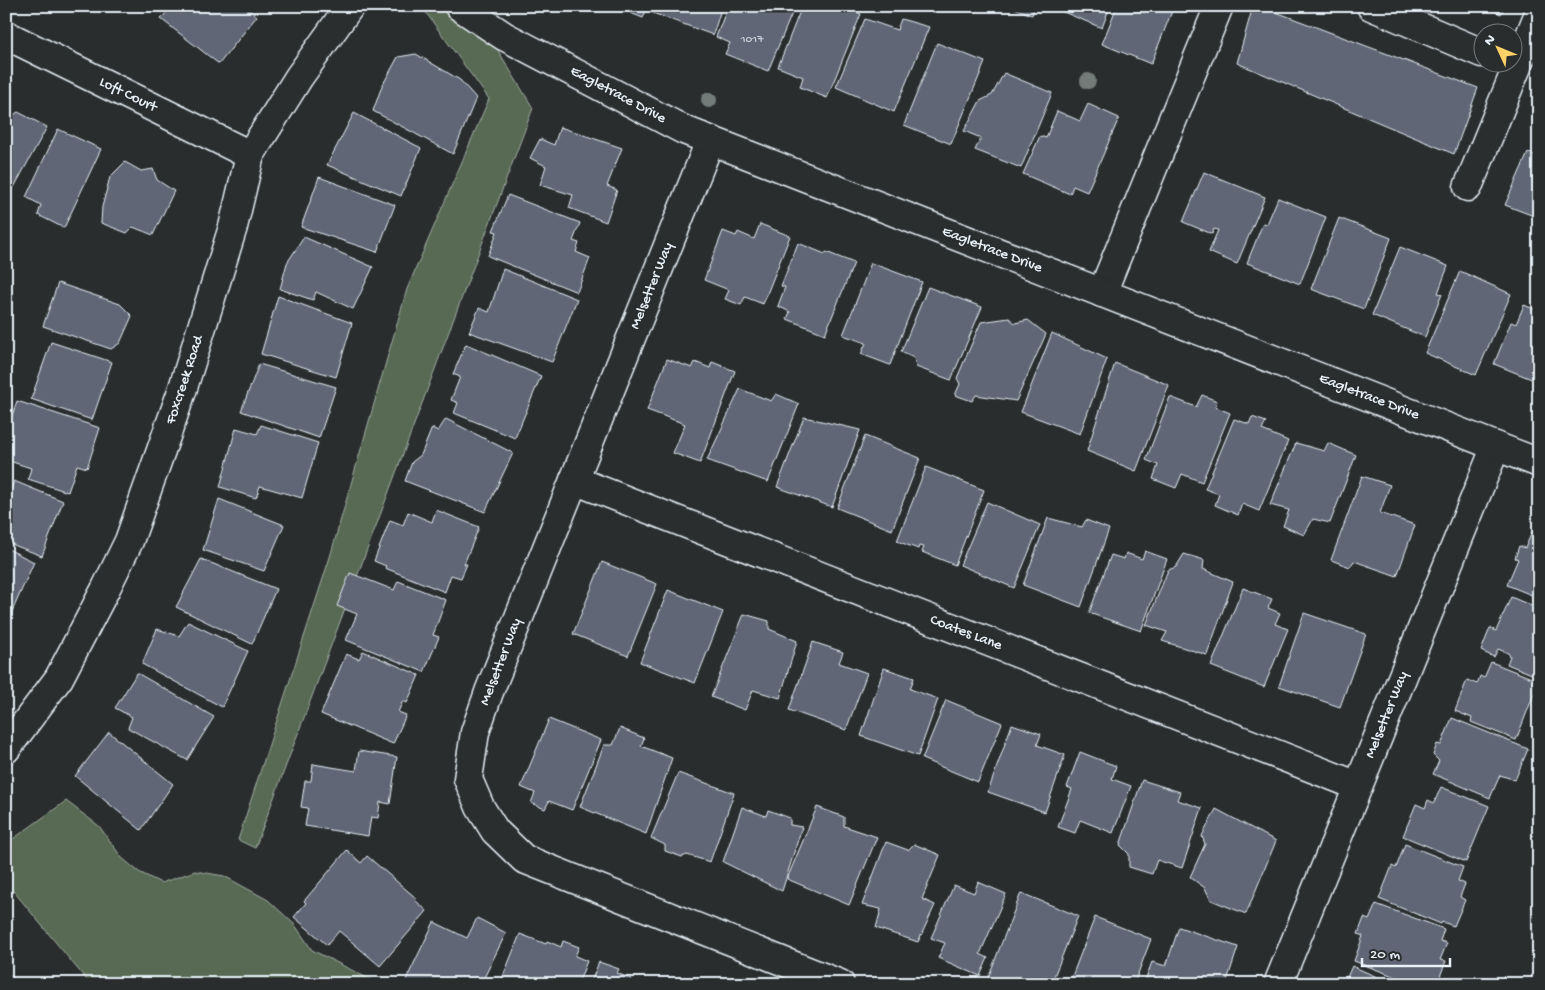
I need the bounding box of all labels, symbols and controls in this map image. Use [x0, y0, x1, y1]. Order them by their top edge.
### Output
north arrow [1472, 22, 1522, 72]
text: N [1481, 32, 1500, 50]
house number: 1017 [740, 33, 764, 47]
street label: Eagletrace Drive [567, 62, 669, 128]
street label: Loft Court [96, 73, 161, 117]
street label: Eagletrace Drive [939, 223, 1045, 278]
street label: Melsetter Way [626, 239, 678, 332]
street label: Foxcreek Road [162, 332, 208, 428]
street label: Eagletrace Drive [1316, 370, 1422, 425]
street label: Coates Lane [927, 611, 1005, 655]
street label: Melsetter Way [476, 615, 526, 708]
street label: Melsetter Way [1361, 668, 1413, 761]
scale bar [1362, 935, 1450, 967]
text: 20 m [1370, 946, 1400, 964]

